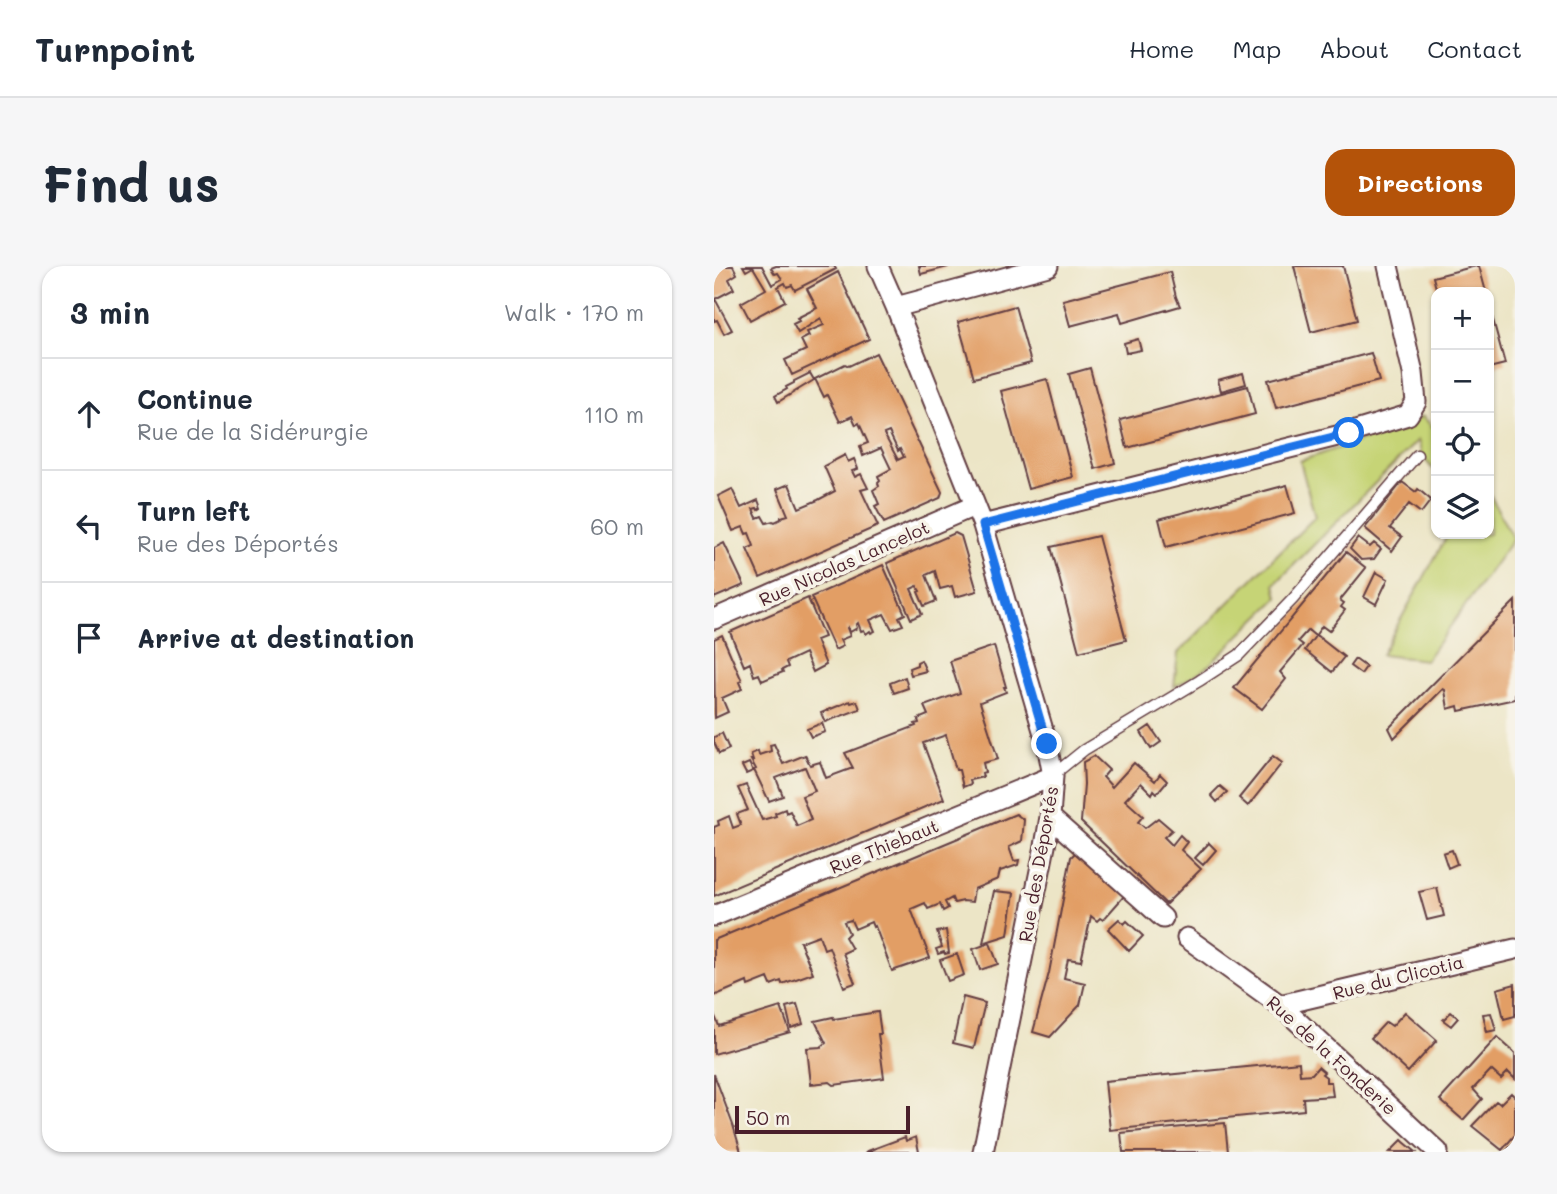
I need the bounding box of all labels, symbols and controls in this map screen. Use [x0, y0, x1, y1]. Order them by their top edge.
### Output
text: Turnpoint [35, 27, 195, 70]
text: Home [1129, 33, 1194, 64]
text: Map [1232, 33, 1281, 64]
text: About [1319, 33, 1389, 64]
text: Contact [1427, 33, 1522, 64]
button: Directions [1325, 149, 1515, 216]
text: Find us [42, 151, 220, 214]
map controls [1431, 287, 1494, 539]
button: + [1431, 287, 1494, 350]
text: 3 min [70, 292, 150, 332]
text: Walk · 170 m [504, 297, 644, 327]
button: − [1431, 350, 1494, 413]
text: Continue [137, 382, 253, 416]
icon: ahead [70, 395, 108, 433]
text: 110 m [584, 399, 644, 429]
button: locate [1431, 413, 1494, 476]
text: Rue de la Sidérurgie [137, 416, 369, 446]
route start [1333, 417, 1364, 448]
button: layers [1431, 476, 1494, 539]
text: Turn left [137, 494, 250, 528]
icon: left [70, 507, 108, 545]
text: 60 m [590, 511, 644, 541]
street label: Rue Nicolas Lancelot [755, 515, 933, 611]
text: Rue des Déportés [137, 528, 339, 558]
icon: arrive [70, 619, 108, 657]
text: Arrive at destination [137, 621, 414, 655]
route end [1031, 728, 1062, 759]
street label: Rue des Déportés [1012, 784, 1064, 944]
street label: Rue Thiebaut [826, 813, 942, 879]
street label: Rue du Clicotia [1330, 949, 1466, 1005]
street label: Rue de la Fonderie [1262, 990, 1402, 1120]
scale bar [735, 1103, 910, 1135]
text: 50 m [746, 1105, 790, 1130]

